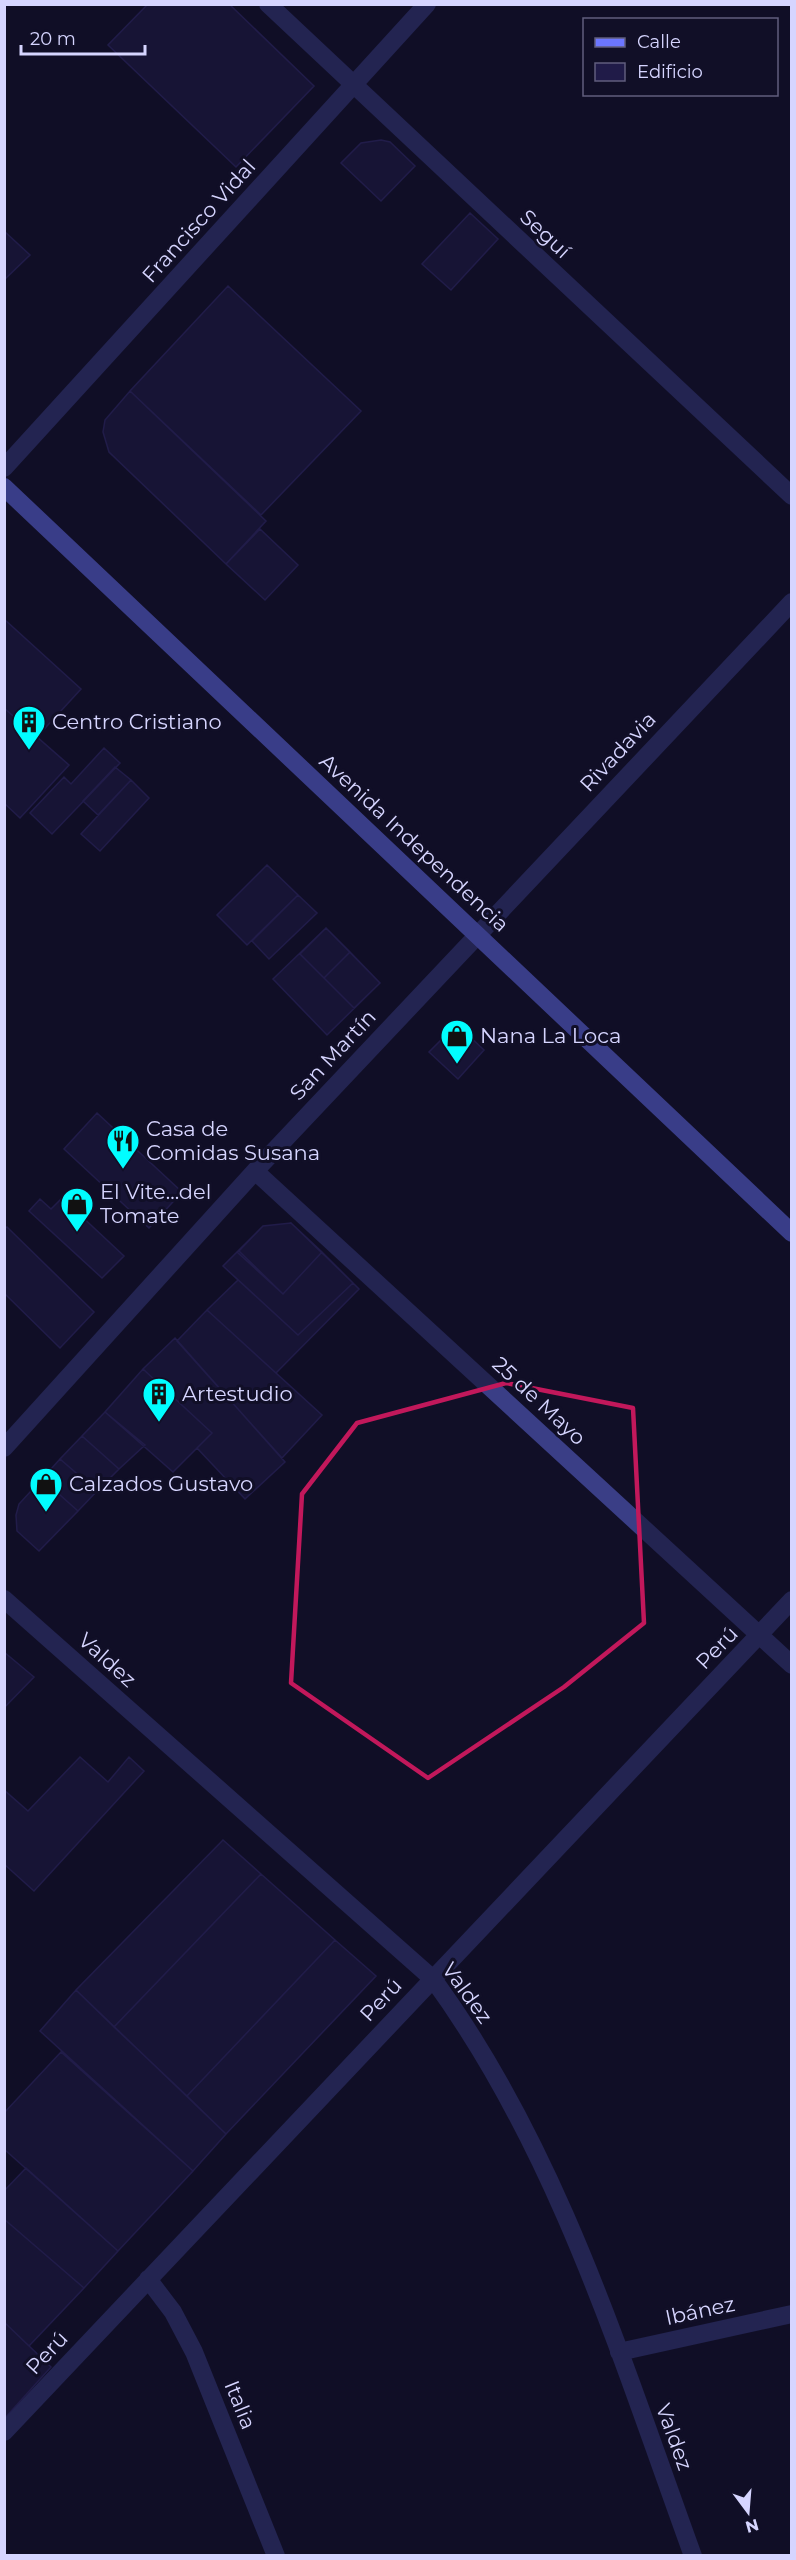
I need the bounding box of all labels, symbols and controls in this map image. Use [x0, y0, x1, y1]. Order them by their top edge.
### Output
scale bar [21, 18, 146, 56]
legend [583, 18, 778, 96]
text: 20 m [30, 28, 76, 50]
text: Calle [637, 31, 681, 53]
text: Edificio [637, 61, 703, 83]
street label: Francisco Vidal [137, 154, 261, 287]
street label: Seguí [515, 204, 577, 264]
building icon: Centro Cristiano [11, 704, 47, 751]
street label: Rivadavia [574, 707, 661, 797]
place label: Centro Cristiano [52, 709, 222, 734]
street label: Avenida Independencia [315, 748, 514, 937]
street label: San Martín [284, 1004, 381, 1105]
shop icon: Nana La Loca [439, 1018, 475, 1065]
place label: Nana La Loca [480, 1023, 621, 1048]
place label: Casa de Comidas Susana [146, 1116, 320, 1165]
restaurant icon: Casa de Comidas Susana [105, 1123, 141, 1170]
place label: El Vite...del Tomate [100, 1179, 211, 1228]
shop icon: El Vite...del Tomate [59, 1186, 95, 1233]
street label: 25 de Mayo [488, 1351, 591, 1450]
building icon: Artestudio [141, 1376, 177, 1423]
place label: Artestudio [182, 1381, 293, 1406]
shop icon: Calzados Gustavo [28, 1466, 64, 1513]
place label: Calzados Gustavo [69, 1471, 253, 1496]
street label: Perú [690, 1621, 743, 1674]
street label: Valdez [73, 1627, 141, 1692]
street label: Valdez [437, 1957, 498, 2028]
street label: Perú [354, 1973, 407, 2026]
street label: Ibánez [663, 2291, 737, 2330]
street label: Perú [20, 2326, 73, 2379]
street label: Italia [219, 2377, 262, 2433]
street label: Valdez [651, 2400, 698, 2474]
north arrow [718, 2482, 778, 2542]
text: N [743, 2515, 761, 2537]

